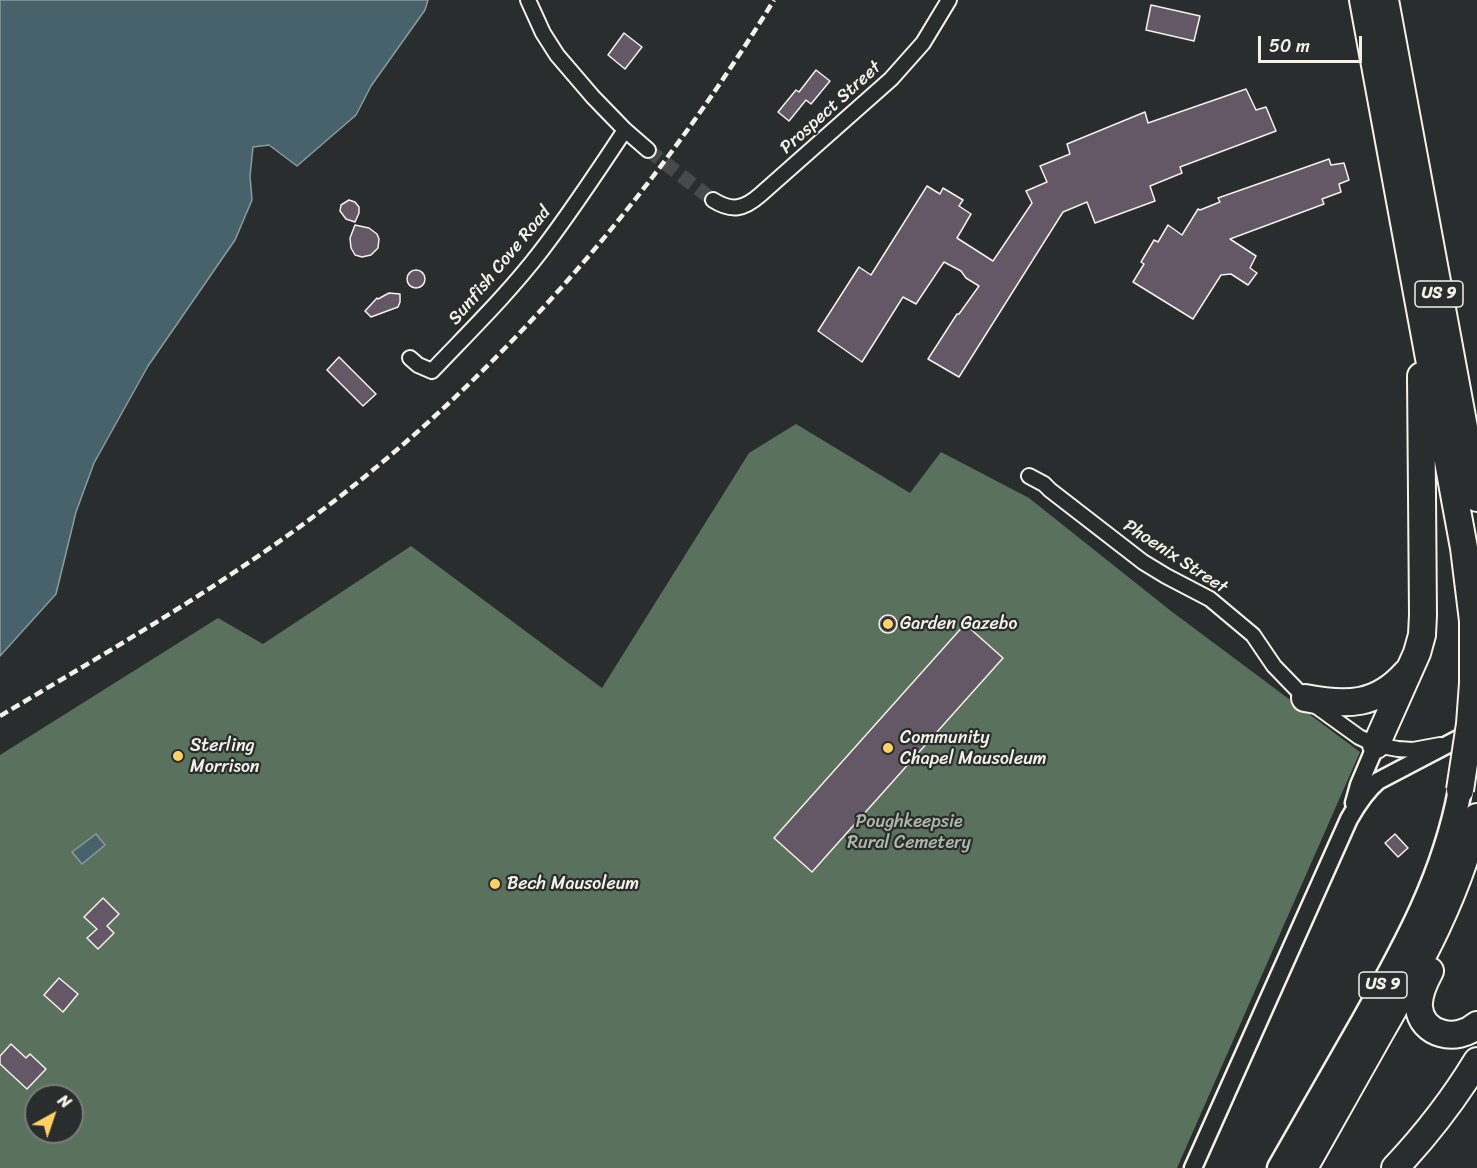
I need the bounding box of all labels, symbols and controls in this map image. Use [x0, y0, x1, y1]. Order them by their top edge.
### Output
scale bar [1261, 24, 1364, 62]
text: 50 m [1269, 30, 1310, 62]
street label: Prospect Street [776, 57, 886, 159]
street label: Sunfish Cove Road [444, 203, 556, 329]
road number: US 9 [1415, 281, 1463, 307]
street label: Phoenix Street [1119, 515, 1231, 599]
place label: Garden Gazebo [900, 613, 1017, 635]
marker: Garden Gazebo [881, 617, 895, 631]
place label: Community Chapel Mausoleum [900, 727, 1047, 770]
place label: Sterling Morrison [190, 735, 260, 777]
marker: Community Chapel Mausoleum [881, 741, 895, 755]
marker: Sterling Morrison [171, 749, 185, 763]
park label: Poughkeepsie Rural Cemetery [847, 811, 971, 854]
place label: Bech Mausoleum [507, 873, 639, 895]
marker: Bech Mausoleum [488, 877, 502, 891]
road number: US 9 [1359, 972, 1407, 998]
north arrow [24, 1084, 84, 1144]
text: N [51, 1087, 78, 1116]

